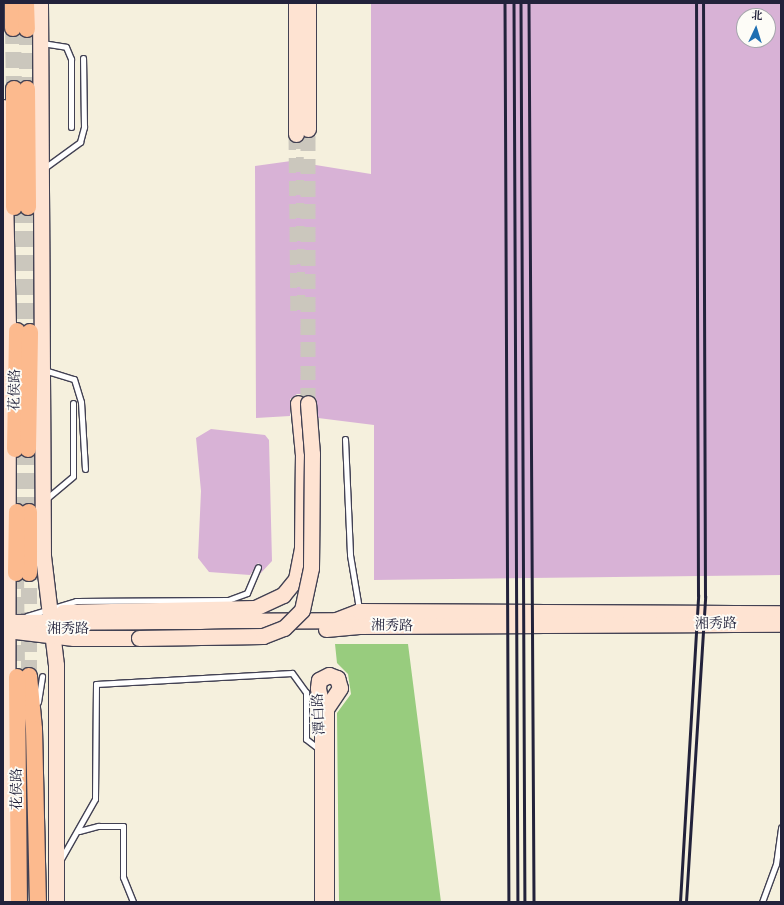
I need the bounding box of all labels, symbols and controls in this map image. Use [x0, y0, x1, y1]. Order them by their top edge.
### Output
north arrow [736, 8, 776, 48]
text: 北 [751, 9, 763, 24]
street label: 花侯路 [7, 369, 25, 411]
street label: 湘秀路 [695, 616, 737, 634]
street label: 湘秀路 [371, 618, 413, 636]
street label: 湘秀路 [47, 622, 89, 638]
street label: 潭白路 [311, 693, 329, 735]
street label: 花侯路 [10, 768, 26, 810]

